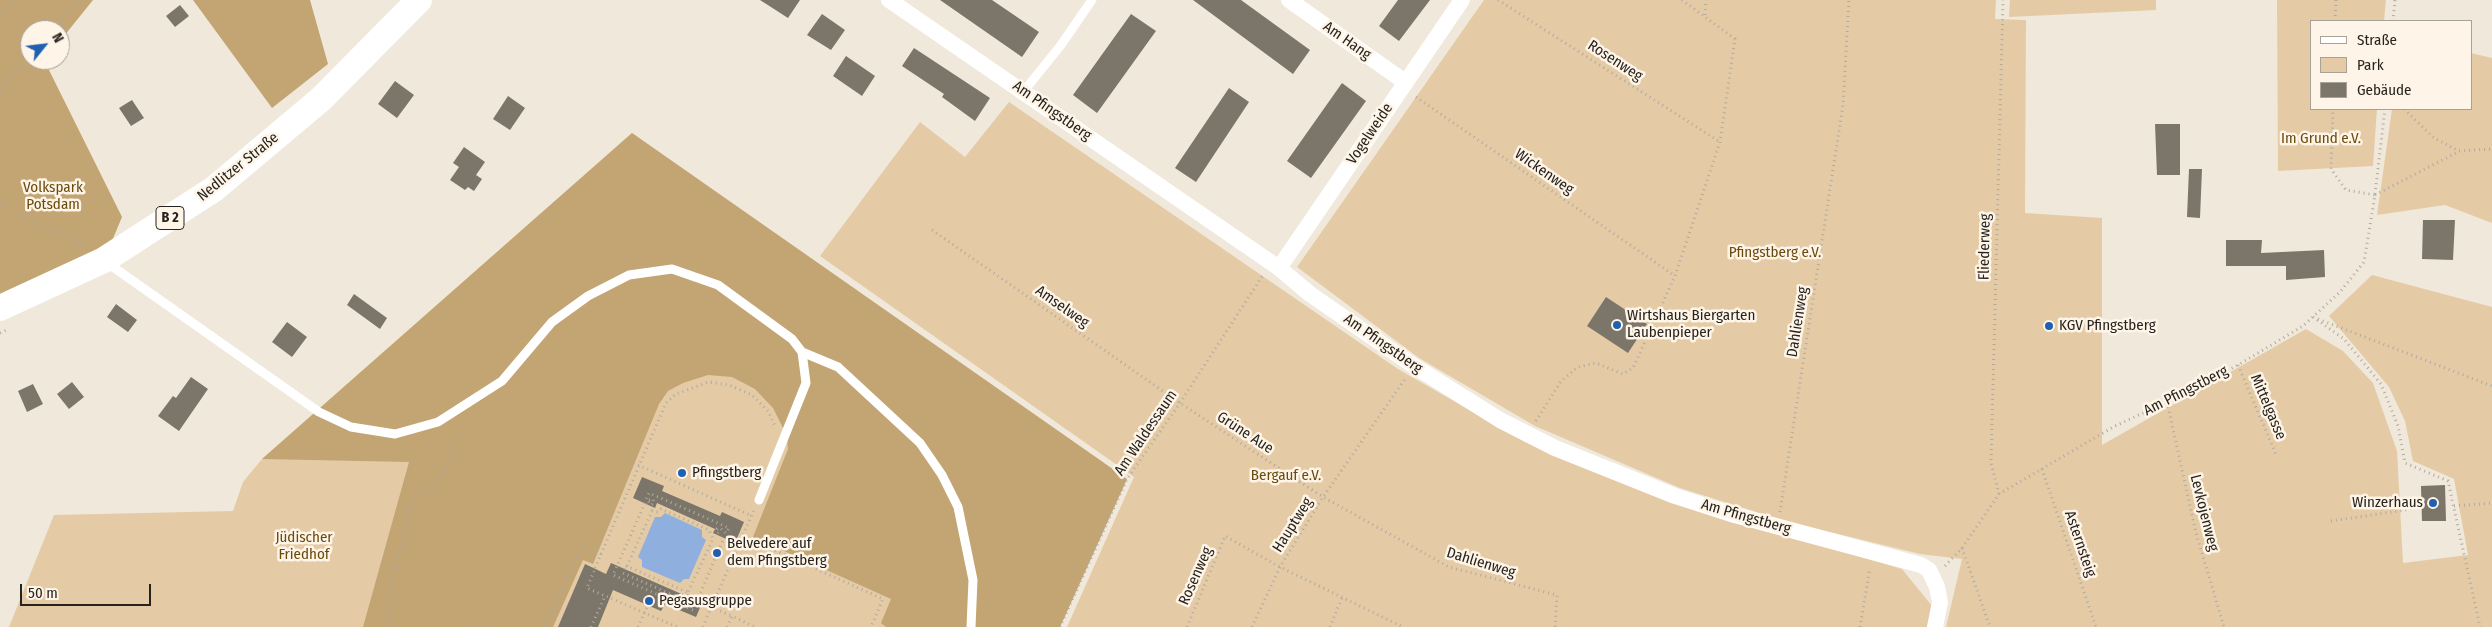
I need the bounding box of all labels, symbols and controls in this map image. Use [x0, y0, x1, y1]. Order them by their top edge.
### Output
street label: Am Hang [1320, 18, 1374, 64]
north arrow [20, 20, 70, 70]
legend [2310, 20, 2472, 110]
text: N [48, 30, 67, 46]
text: Straße [2357, 31, 2397, 49]
street label: Rosenweg [1584, 37, 1646, 85]
text: Park [2357, 56, 2384, 74]
street label: Am Pfingstberg [1009, 77, 1095, 145]
text: Gebäude [2357, 81, 2412, 99]
street label: Vogelweide [1343, 100, 1397, 168]
street label: Nedlitzer Straße [194, 129, 282, 205]
park label: Im Grund e.V. [2281, 130, 2361, 148]
street label: Wickenweg [1511, 145, 1577, 199]
park label: Volkspark Potsdam [23, 179, 83, 214]
road number: B 2 [156, 207, 184, 230]
street label: Fliederweg [1975, 214, 1995, 280]
park label: Pfingstberg e.V. [1729, 244, 1821, 262]
street label: Amselweg [1032, 282, 1092, 332]
street label: Dahlienweg [1784, 285, 1812, 359]
place label: Wirtshaus Biergarten Laubenpieper [1627, 307, 1755, 342]
street label: Am Pfingstberg [1340, 310, 1426, 378]
place label: KGV Pfingstberg [2059, 317, 2156, 335]
marker: Wirtshaus Biergarten Laubenpieper [1611, 319, 1623, 331]
marker: KGV Pfingstberg [2043, 320, 2055, 332]
street label: Am Pfingstberg [2141, 362, 2231, 420]
street label: Mittelgasse [2246, 372, 2290, 442]
street label: Am Waldessaum [1111, 387, 1181, 479]
street label: Grüne Aue [1213, 408, 1277, 458]
place label: Pfingstberg [692, 464, 761, 482]
marker: Pfingstberg [676, 467, 688, 479]
park label: Bergauf e.V. [1251, 467, 1321, 485]
street label: Levkojenweg [2186, 473, 2222, 553]
street label: Hauptweg [1269, 494, 1317, 556]
place label: Winzerhaus [2352, 494, 2423, 512]
street label: Am Pfingstberg [1699, 496, 1793, 538]
marker: Winzerhaus [2427, 497, 2439, 509]
street label: Asternsteig [2060, 509, 2100, 579]
park label: Jüdischer Friedhof [275, 529, 333, 564]
place label: Belvedere auf dem Pfingstberg [727, 535, 827, 570]
street label: Rosenweg [1175, 544, 1217, 608]
street label: Dahlienweg [1444, 544, 1518, 582]
marker: Belvedere auf dem Pfingstberg [711, 547, 723, 559]
scale bar [22, 574, 154, 606]
text: 50 m [28, 584, 58, 602]
place label: Pegasusgruppe [659, 592, 752, 610]
marker: Pegasusgruppe [643, 595, 655, 607]

